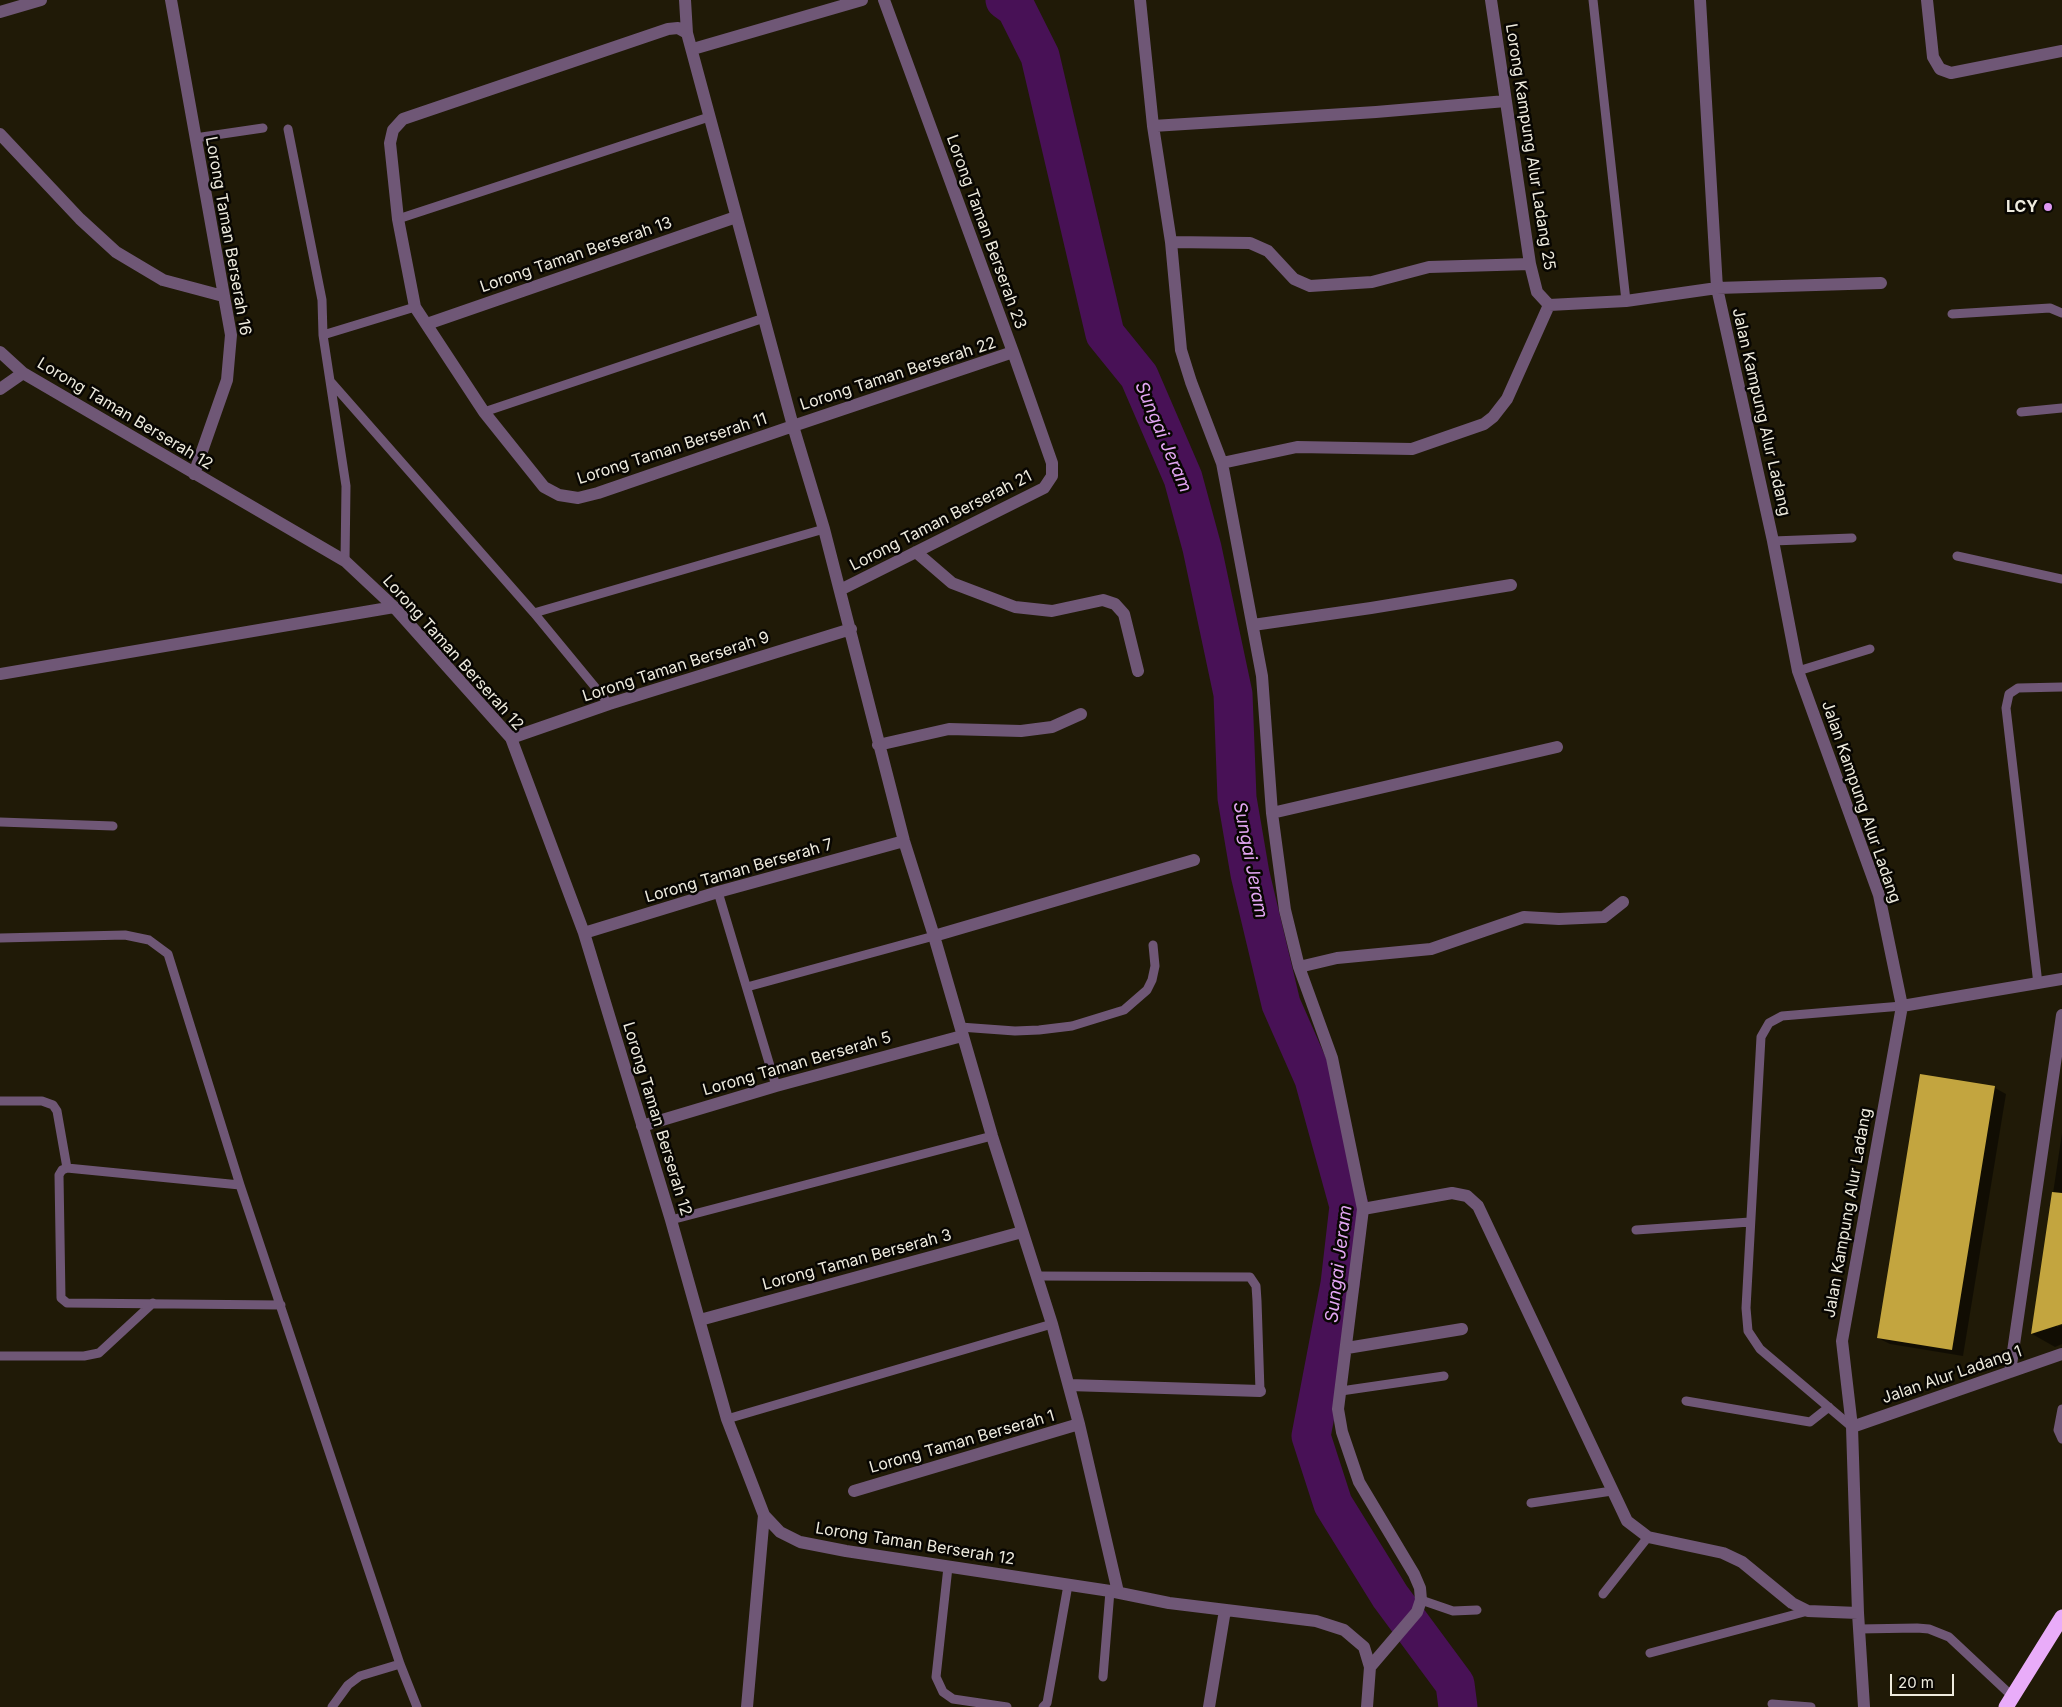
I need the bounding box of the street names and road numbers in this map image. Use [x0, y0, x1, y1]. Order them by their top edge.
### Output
street label: Lorong Kampung Alur Ladang 25 [1501, 22, 1559, 272]
street label: Lorong Taman Berserah 23 [942, 132, 1030, 332]
street label: Lorong Taman Berserah 16 [201, 135, 255, 337]
street label: Lorong Taman Berserah 13 [477, 213, 675, 297]
street label: Jalan Kampung Alur Ladang [1728, 306, 1794, 518]
street label: Lorong Taman Berserah 22 [798, 333, 998, 415]
street label: Lorong Taman Berserah 12 [34, 354, 216, 474]
street label: Lorong Taman Berserah 11 [575, 409, 769, 489]
street label: Lorong Taman Berserah 21 [847, 467, 1035, 575]
street label: Lorong Taman Berserah 12 [378, 572, 528, 734]
street label: Lorong Taman Berserah 9 [580, 628, 772, 706]
street label: Jalan Kampung Alur Ladang [1817, 698, 1905, 906]
street label: Lorong Taman Berserah 7 [643, 835, 835, 907]
street label: Lorong Taman Berserah 12 [618, 1020, 696, 1218]
street label: Lorong Taman Berserah 5 [701, 1028, 893, 1100]
street label: Jalan Kampung Alur Ladang [1820, 1107, 1876, 1319]
street label: Lorong Taman Berserah 3 [760, 1225, 954, 1295]
street label: Jalan Alur Ladang 1 [1879, 1342, 2025, 1408]
street label: Lorong Taman Berserah 1 [867, 1406, 1057, 1478]
street label: Lorong Taman Berserah 12 [814, 1519, 1016, 1569]

